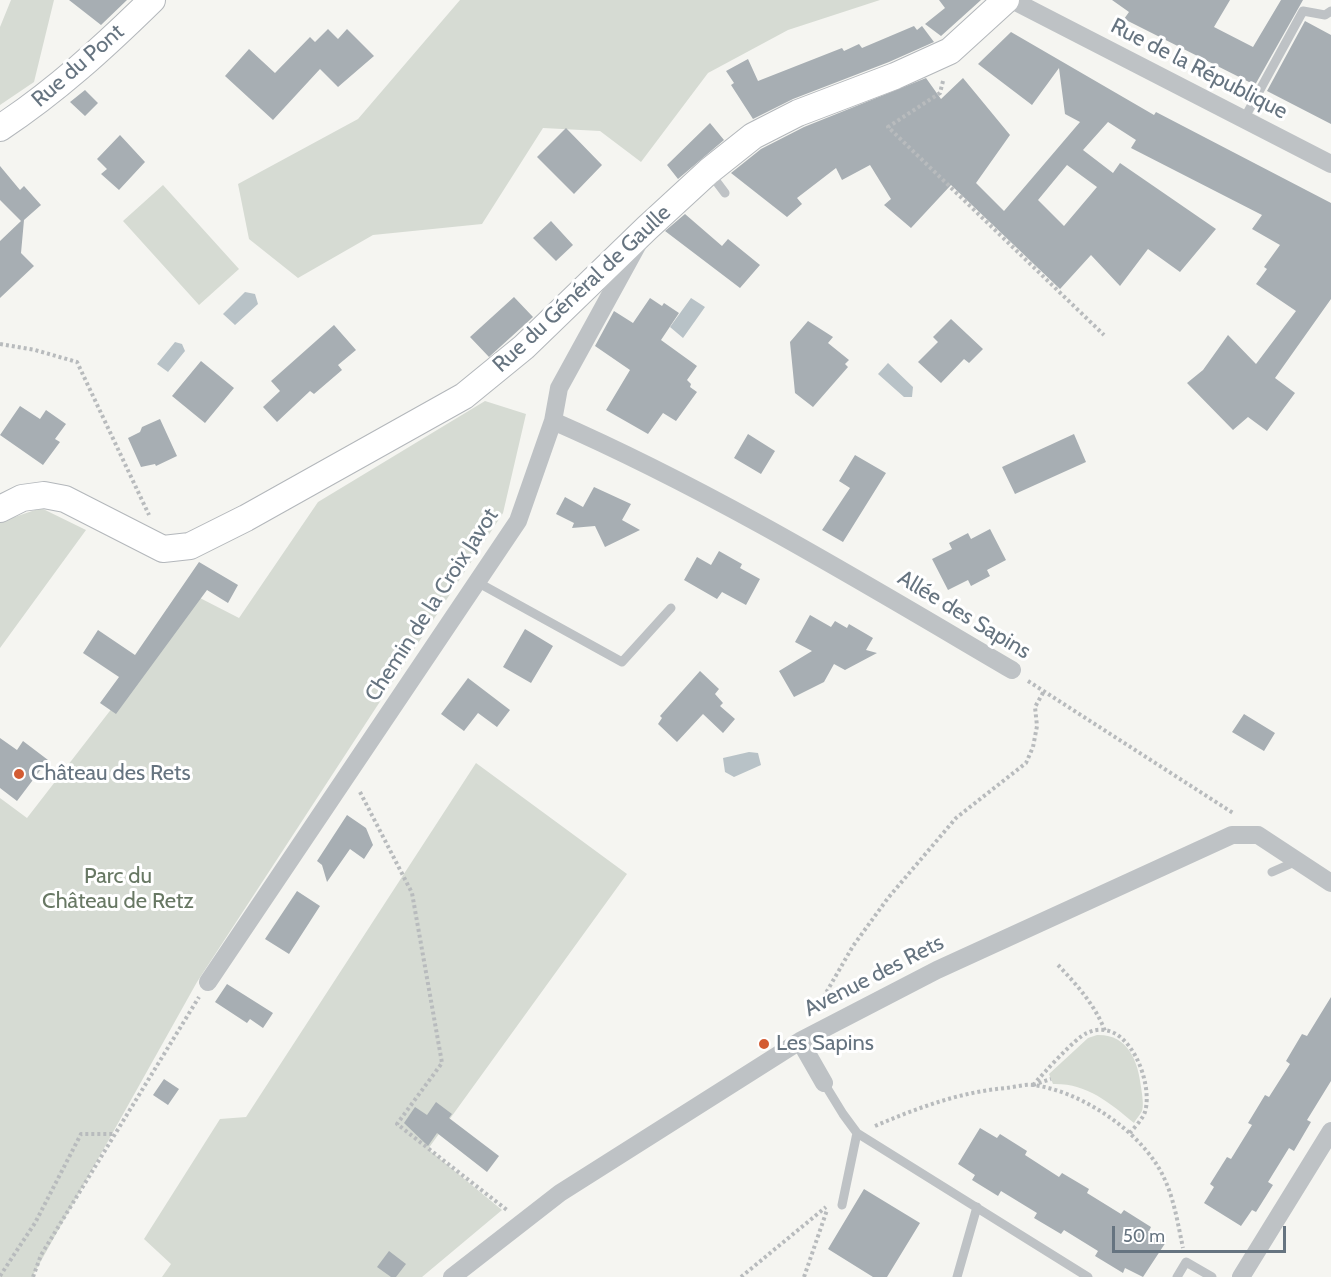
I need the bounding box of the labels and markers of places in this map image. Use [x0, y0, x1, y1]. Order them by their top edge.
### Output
place label: Château des Rets [31, 761, 191, 787]
marker: Château des Rets [12, 767, 26, 781]
place label: Les Sapins [776, 1031, 874, 1057]
marker: Les Sapins [757, 1037, 771, 1051]

